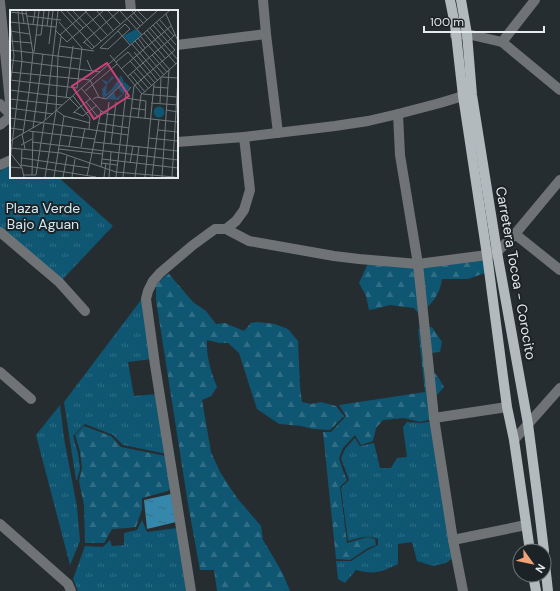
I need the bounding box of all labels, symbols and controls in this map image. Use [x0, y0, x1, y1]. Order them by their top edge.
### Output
scale bar [424, 8, 544, 34]
inset map [10, 10, 178, 178]
text: 100 m [430, 14, 464, 30]
street label: Carretera Tocoa - Corocito [492, 185, 540, 361]
park label: Plaza Verde Bajo Aguan [6, 199, 80, 233]
north arrow [512, 543, 552, 583]
text: N [532, 561, 548, 576]

